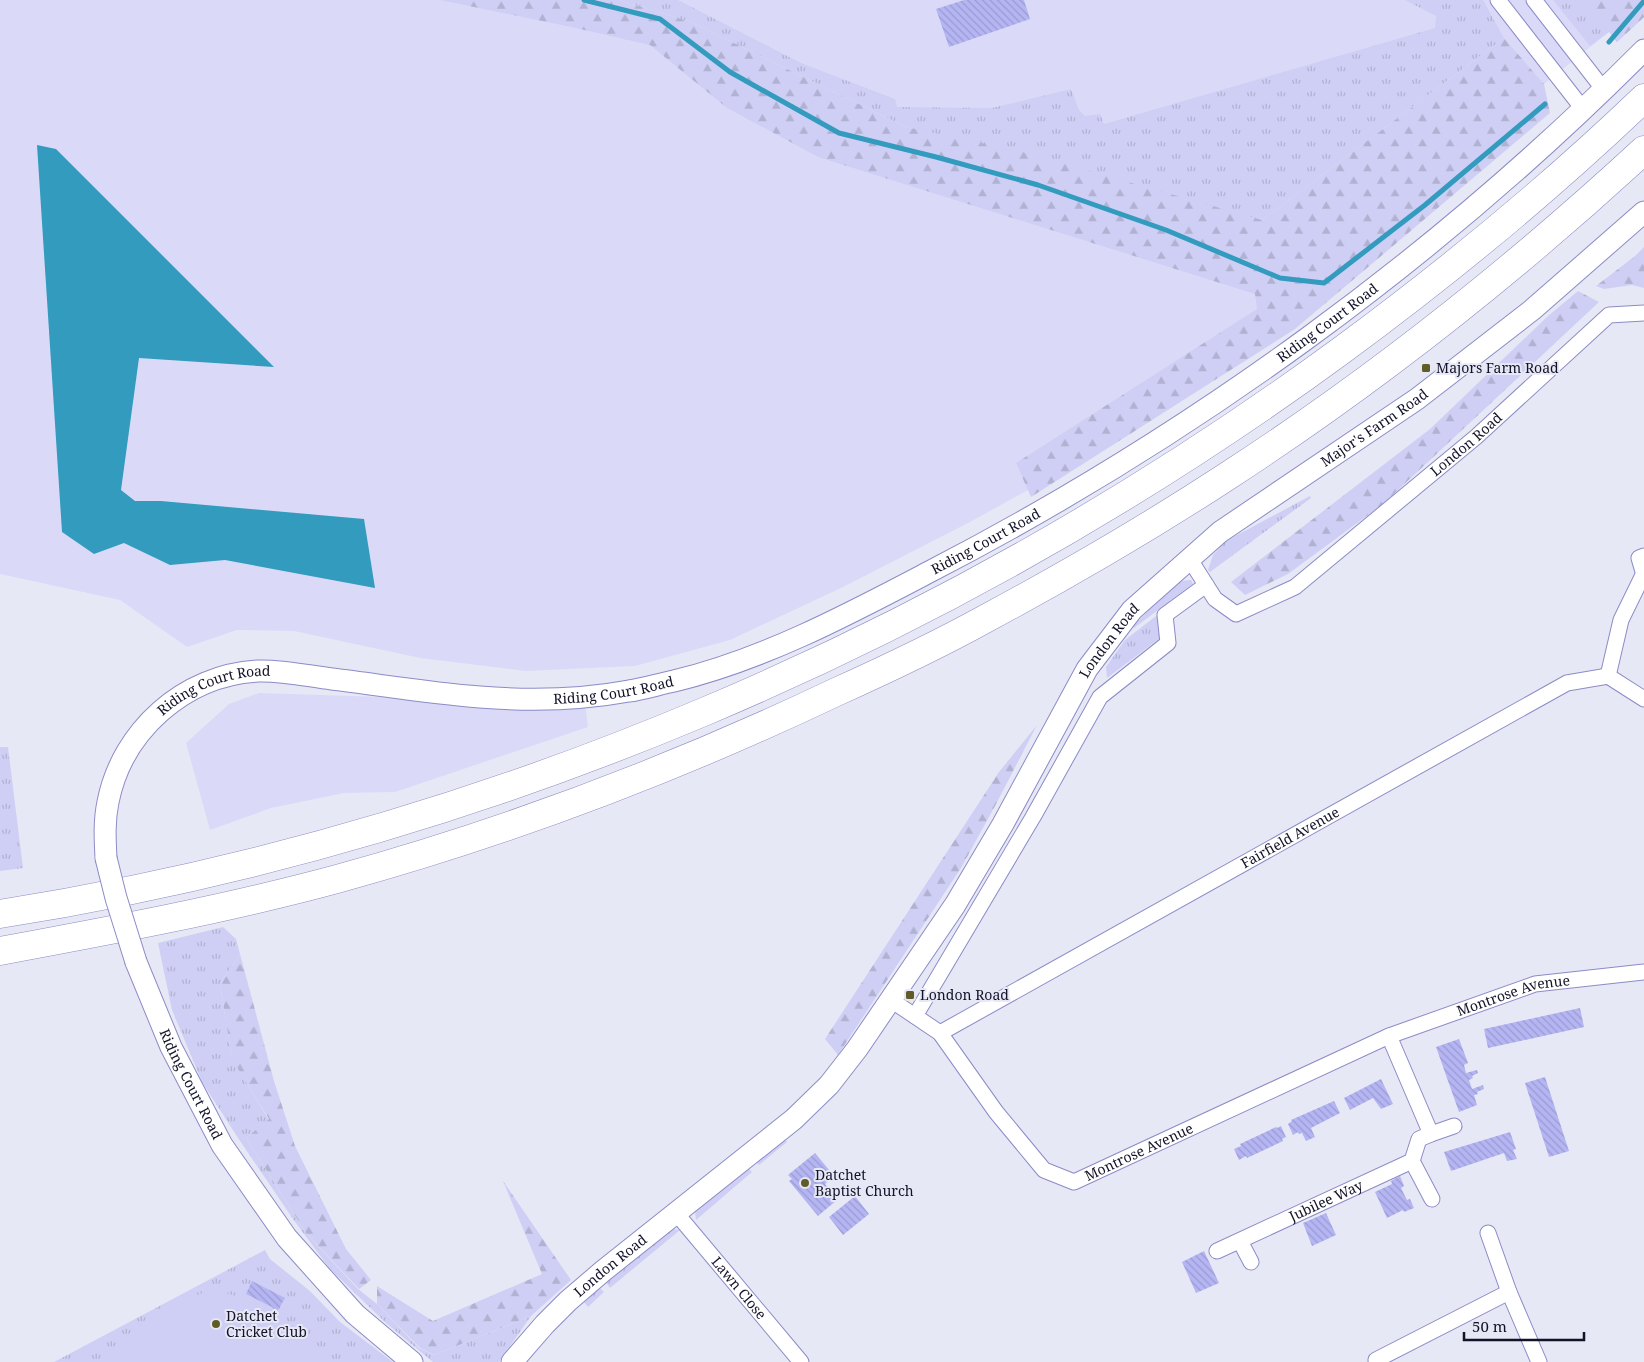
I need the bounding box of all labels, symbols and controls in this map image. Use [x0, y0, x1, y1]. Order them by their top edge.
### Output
street label: Riding Court Road [1273, 278, 1382, 366]
place label: Majors Farm Road [1436, 358, 1559, 377]
marker: Majors Farm Road [1420, 362, 1432, 374]
street label: Major's Farm Road [1317, 384, 1432, 471]
street label: London Road [1426, 408, 1506, 480]
street label: Riding Court Road [928, 503, 1044, 578]
street label: London Road [1074, 598, 1143, 681]
street label: Riding Court Road [153, 661, 271, 719]
street label: Riding Court Road [553, 671, 676, 708]
street label: Fairfield Avenue [1237, 802, 1343, 872]
street label: Montrose Avenue [1454, 970, 1571, 1020]
place label: London Road [920, 985, 1009, 1004]
marker: London Road [904, 989, 916, 1001]
street label: Riding Court Road [156, 1026, 228, 1143]
street label: Montrose Avenue [1081, 1118, 1196, 1185]
place label: Datchet Baptist Church [815, 1165, 914, 1200]
street label: Jubilee Way [1285, 1175, 1366, 1226]
marker: Datchet Baptist Church [799, 1177, 811, 1189]
street label: London Road [570, 1230, 651, 1301]
street label: Lawn Close [708, 1252, 771, 1323]
place label: Datchet Cricket Club [226, 1306, 307, 1341]
scale bar [1464, 1310, 1584, 1342]
text: 50 m [1472, 1316, 1507, 1336]
marker: Datchet Cricket Club [210, 1318, 222, 1330]

